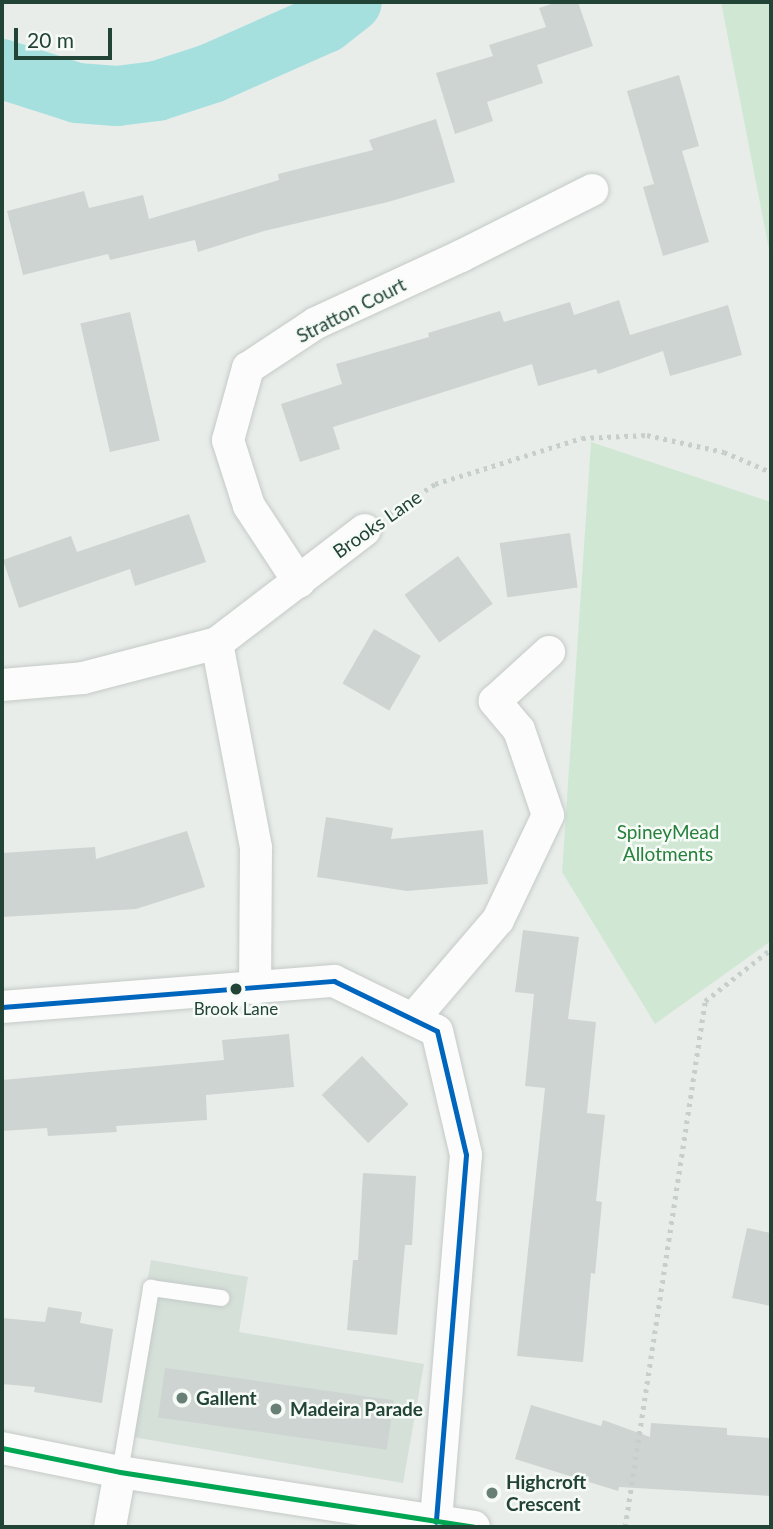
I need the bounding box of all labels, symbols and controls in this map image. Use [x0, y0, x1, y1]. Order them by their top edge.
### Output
scale bar [18, 14, 116, 58]
text: 20 m [27, 27, 74, 52]
street label: Stratton Court [293, 273, 409, 347]
street label: Brooks Lane [328, 485, 426, 563]
park label: SpineyMead Allotments [617, 821, 719, 865]
marker: Brook Lane [229, 982, 243, 996]
place label: Brook Lane [194, 999, 278, 1019]
place label: Gallent [196, 1387, 257, 1409]
marker: Gallent [174, 1390, 190, 1406]
place label: Madeira Parade [290, 1398, 423, 1420]
marker: Madeira Parade [268, 1401, 284, 1417]
place label: Highcroft Crescent [506, 1471, 586, 1515]
marker: Highcroft Crescent [484, 1485, 500, 1501]

